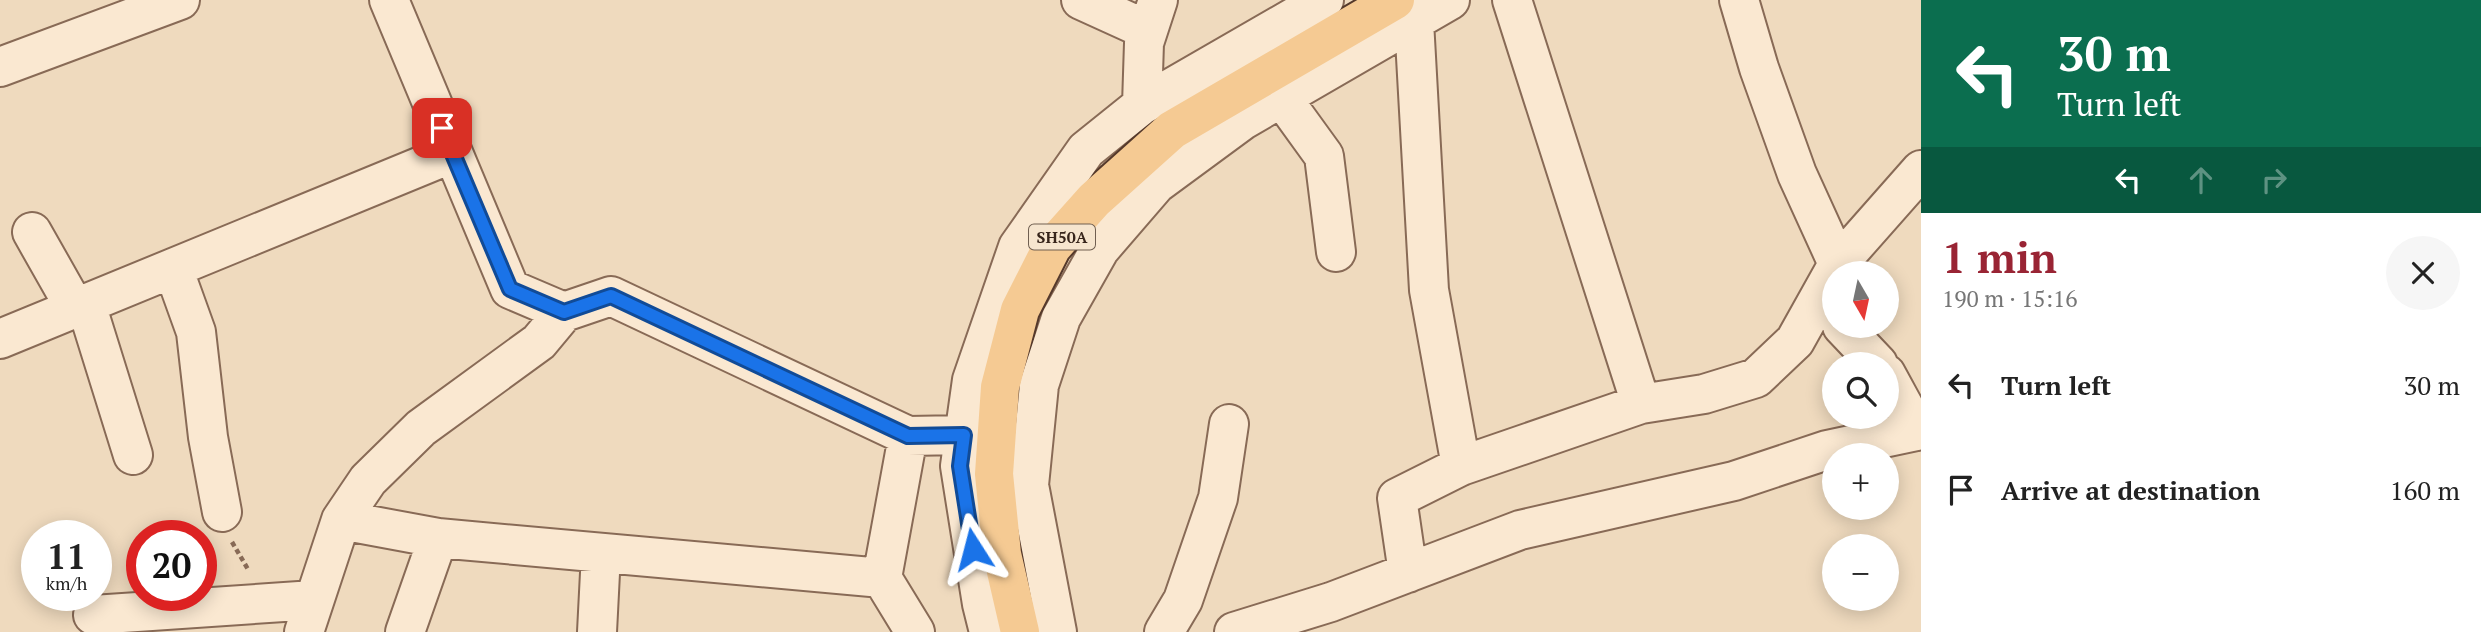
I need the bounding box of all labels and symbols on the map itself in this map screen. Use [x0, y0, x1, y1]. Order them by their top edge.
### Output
pin [412, 98, 472, 158]
road number: SH50A [1029, 224, 1095, 249]
north arrow [1822, 261, 1899, 338]
position arrow [936, 512, 1010, 586]
speed limit sign: 20 [126, 520, 217, 611]

